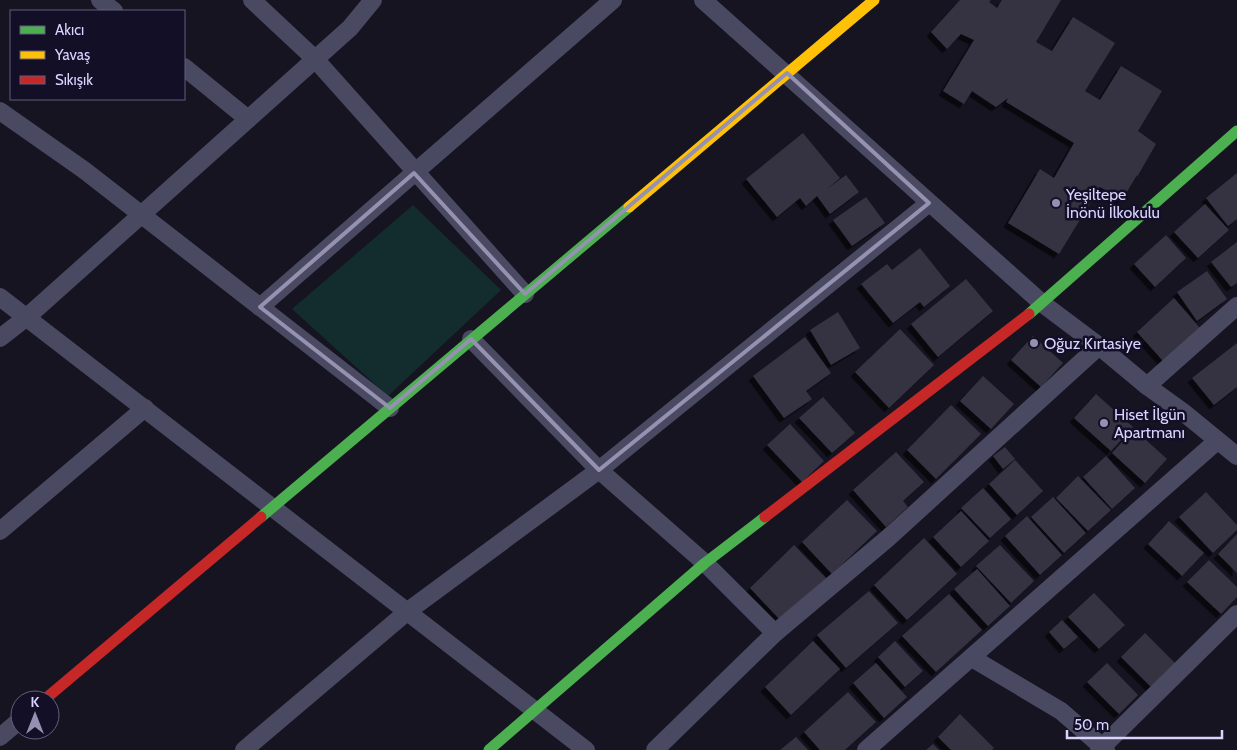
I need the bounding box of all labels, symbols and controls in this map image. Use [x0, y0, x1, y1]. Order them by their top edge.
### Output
legend [10, 10, 185, 100]
text: Akıcı [55, 21, 84, 39]
text: Yavaş [54, 46, 90, 64]
text: Sıkışık [55, 71, 93, 89]
place label: Yeşiltepe İnönü İlkokulu [1065, 185, 1160, 222]
marker: Yeşiltepe İnönü İlkokulu [1050, 197, 1062, 209]
place label: Oğuz Kırtasiye [1044, 334, 1141, 353]
marker: Oğuz Kırtasiye [1028, 337, 1040, 349]
place label: Hiset İlgün Apartmanı [1114, 405, 1186, 442]
marker: Hiset İlgün Apartmanı [1098, 417, 1110, 429]
north arrow [10, 690, 60, 740]
text: K [31, 693, 40, 711]
scale bar [1067, 708, 1222, 740]
text: 50 m [1074, 716, 1109, 734]

